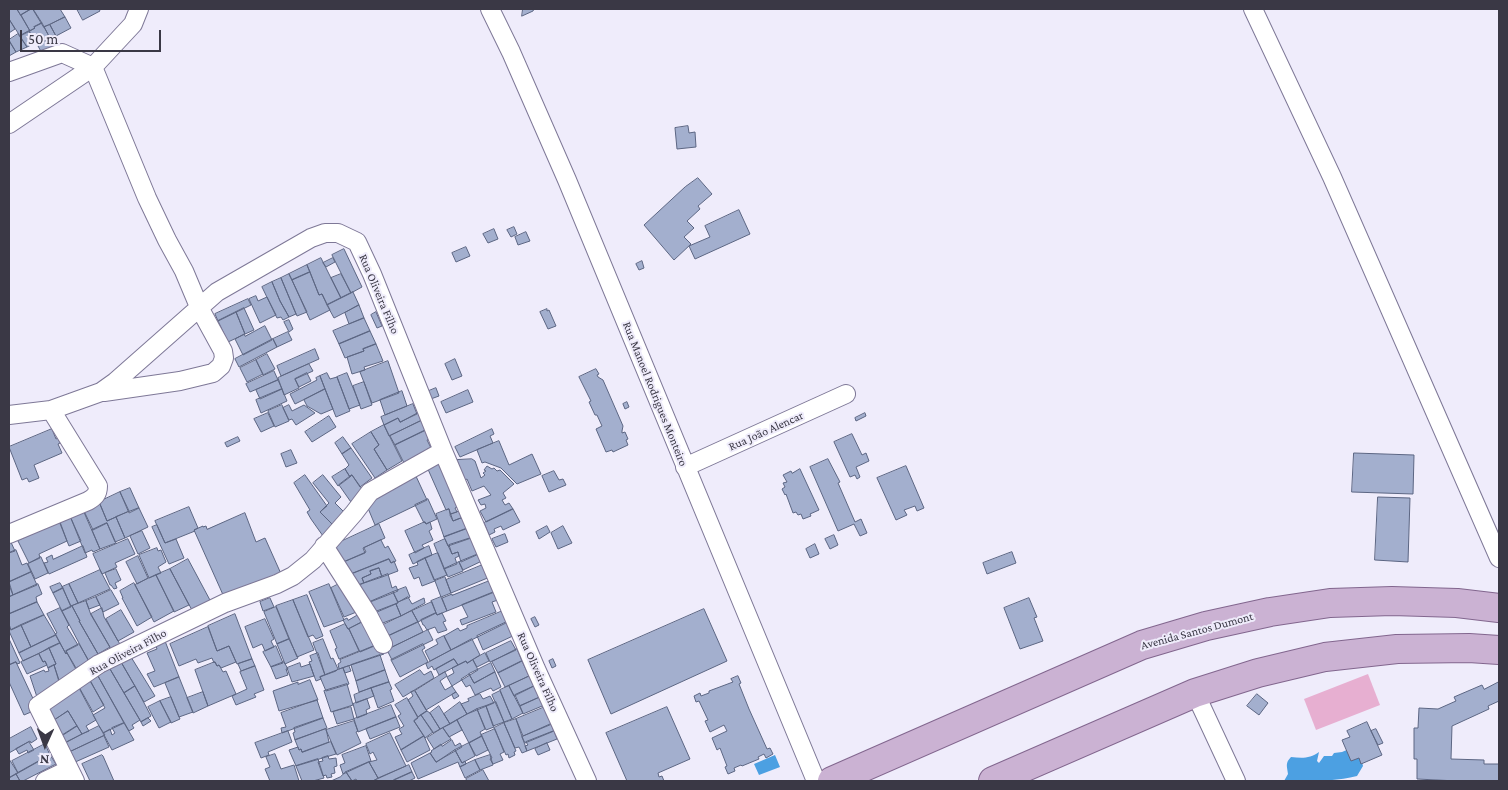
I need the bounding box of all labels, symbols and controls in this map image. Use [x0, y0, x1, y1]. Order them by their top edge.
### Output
scale bar [22, 20, 164, 52]
text: 50 m [28, 31, 58, 47]
street label: Rua Oliveira Filho [356, 252, 402, 336]
street label: Rua Manoel Rodrigues Monteiro [619, 320, 691, 468]
street label: Rua João Alencar [726, 408, 806, 454]
street label: Avenida Santos Dumont [1139, 609, 1255, 653]
street label: Rua Oliveira Filho [87, 626, 169, 678]
street label: Rua Oliveira Filho [514, 630, 562, 714]
north arrow [20, 720, 70, 770]
text: N [39, 752, 50, 768]

